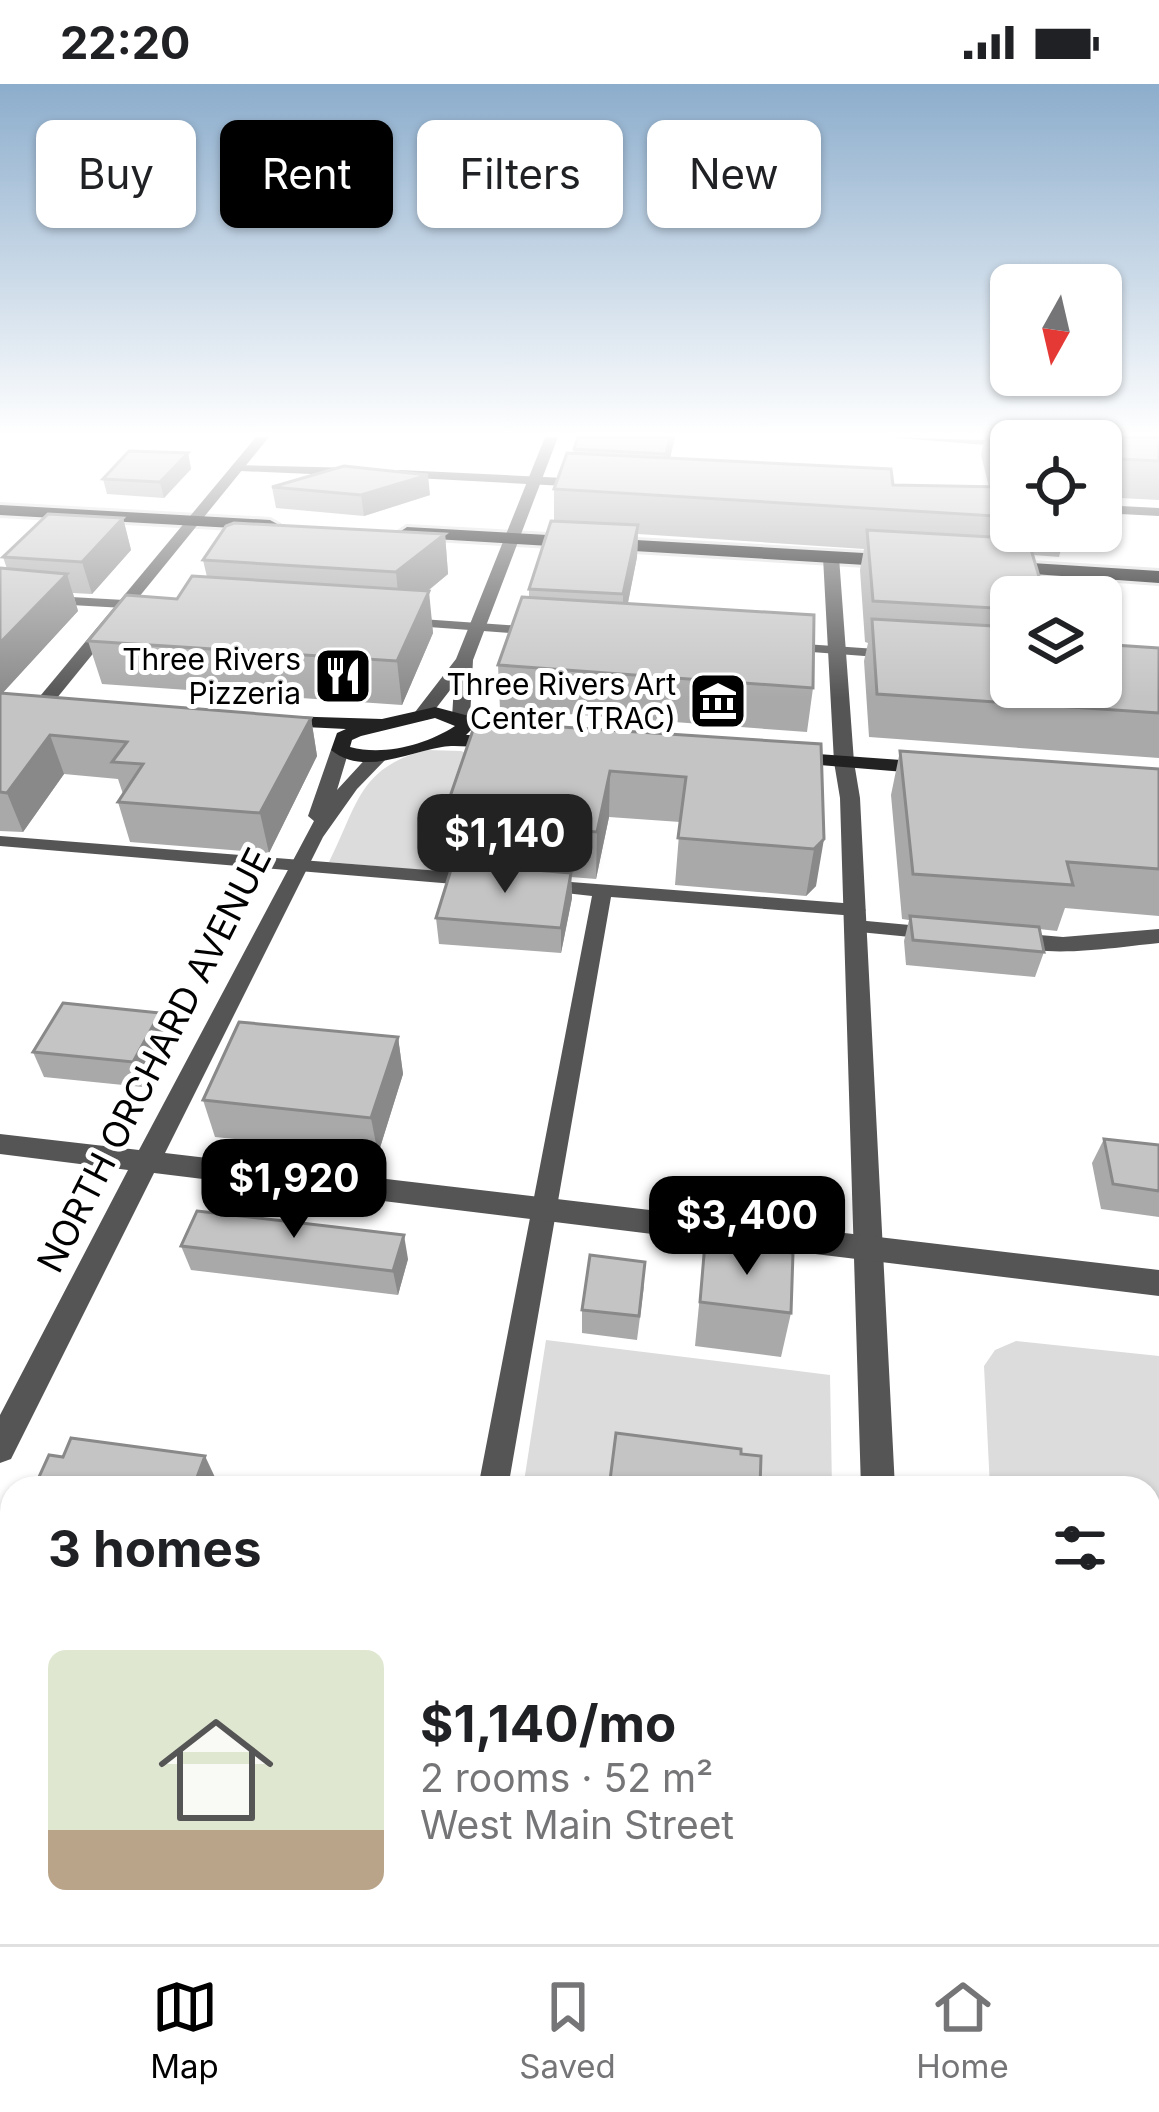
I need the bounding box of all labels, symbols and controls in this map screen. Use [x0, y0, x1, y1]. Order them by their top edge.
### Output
text: 22:20 [60, 15, 190, 70]
chip: Buy [36, 120, 196, 228]
chip: Rent [220, 120, 393, 228]
chip: Filters [417, 120, 623, 228]
chip: New [647, 120, 821, 228]
north arrow [990, 264, 1122, 396]
map controls [990, 264, 1122, 708]
button: locate [990, 420, 1122, 552]
button: layers [990, 576, 1122, 708]
place label: Three Rivers Pizzeria [122, 641, 301, 711]
restaurant icon: Three Rivers Pizzeria [312, 645, 374, 707]
place label: Three Rivers Art Center (TRAC) [447, 666, 676, 736]
museum icon: Three Rivers Art Center (TRAC) [687, 670, 749, 732]
pin: $1,140 [407, 794, 603, 896]
text: $1,140 [444, 809, 566, 856]
street label: NORTH ORCHARD AVENUE [28, 841, 280, 1279]
pin: $1,920 [196, 1139, 392, 1241]
text: $1,920 [228, 1154, 360, 1201]
pin: $3,400 [649, 1176, 845, 1278]
text: $3,400 [676, 1191, 818, 1238]
icon: filters [1047, 1515, 1113, 1581]
text: 3 homes [48, 1518, 262, 1579]
text: $1,140/mo [420, 1693, 676, 1754]
icon: home [144, 1698, 288, 1842]
text: 2 rooms · 52 m² [420, 1754, 713, 1801]
text: West Main Street [420, 1801, 734, 1848]
tab: Map [150, 1974, 219, 2086]
tab: Saved [519, 1974, 616, 2086]
tab: Home [916, 1974, 1009, 2086]

